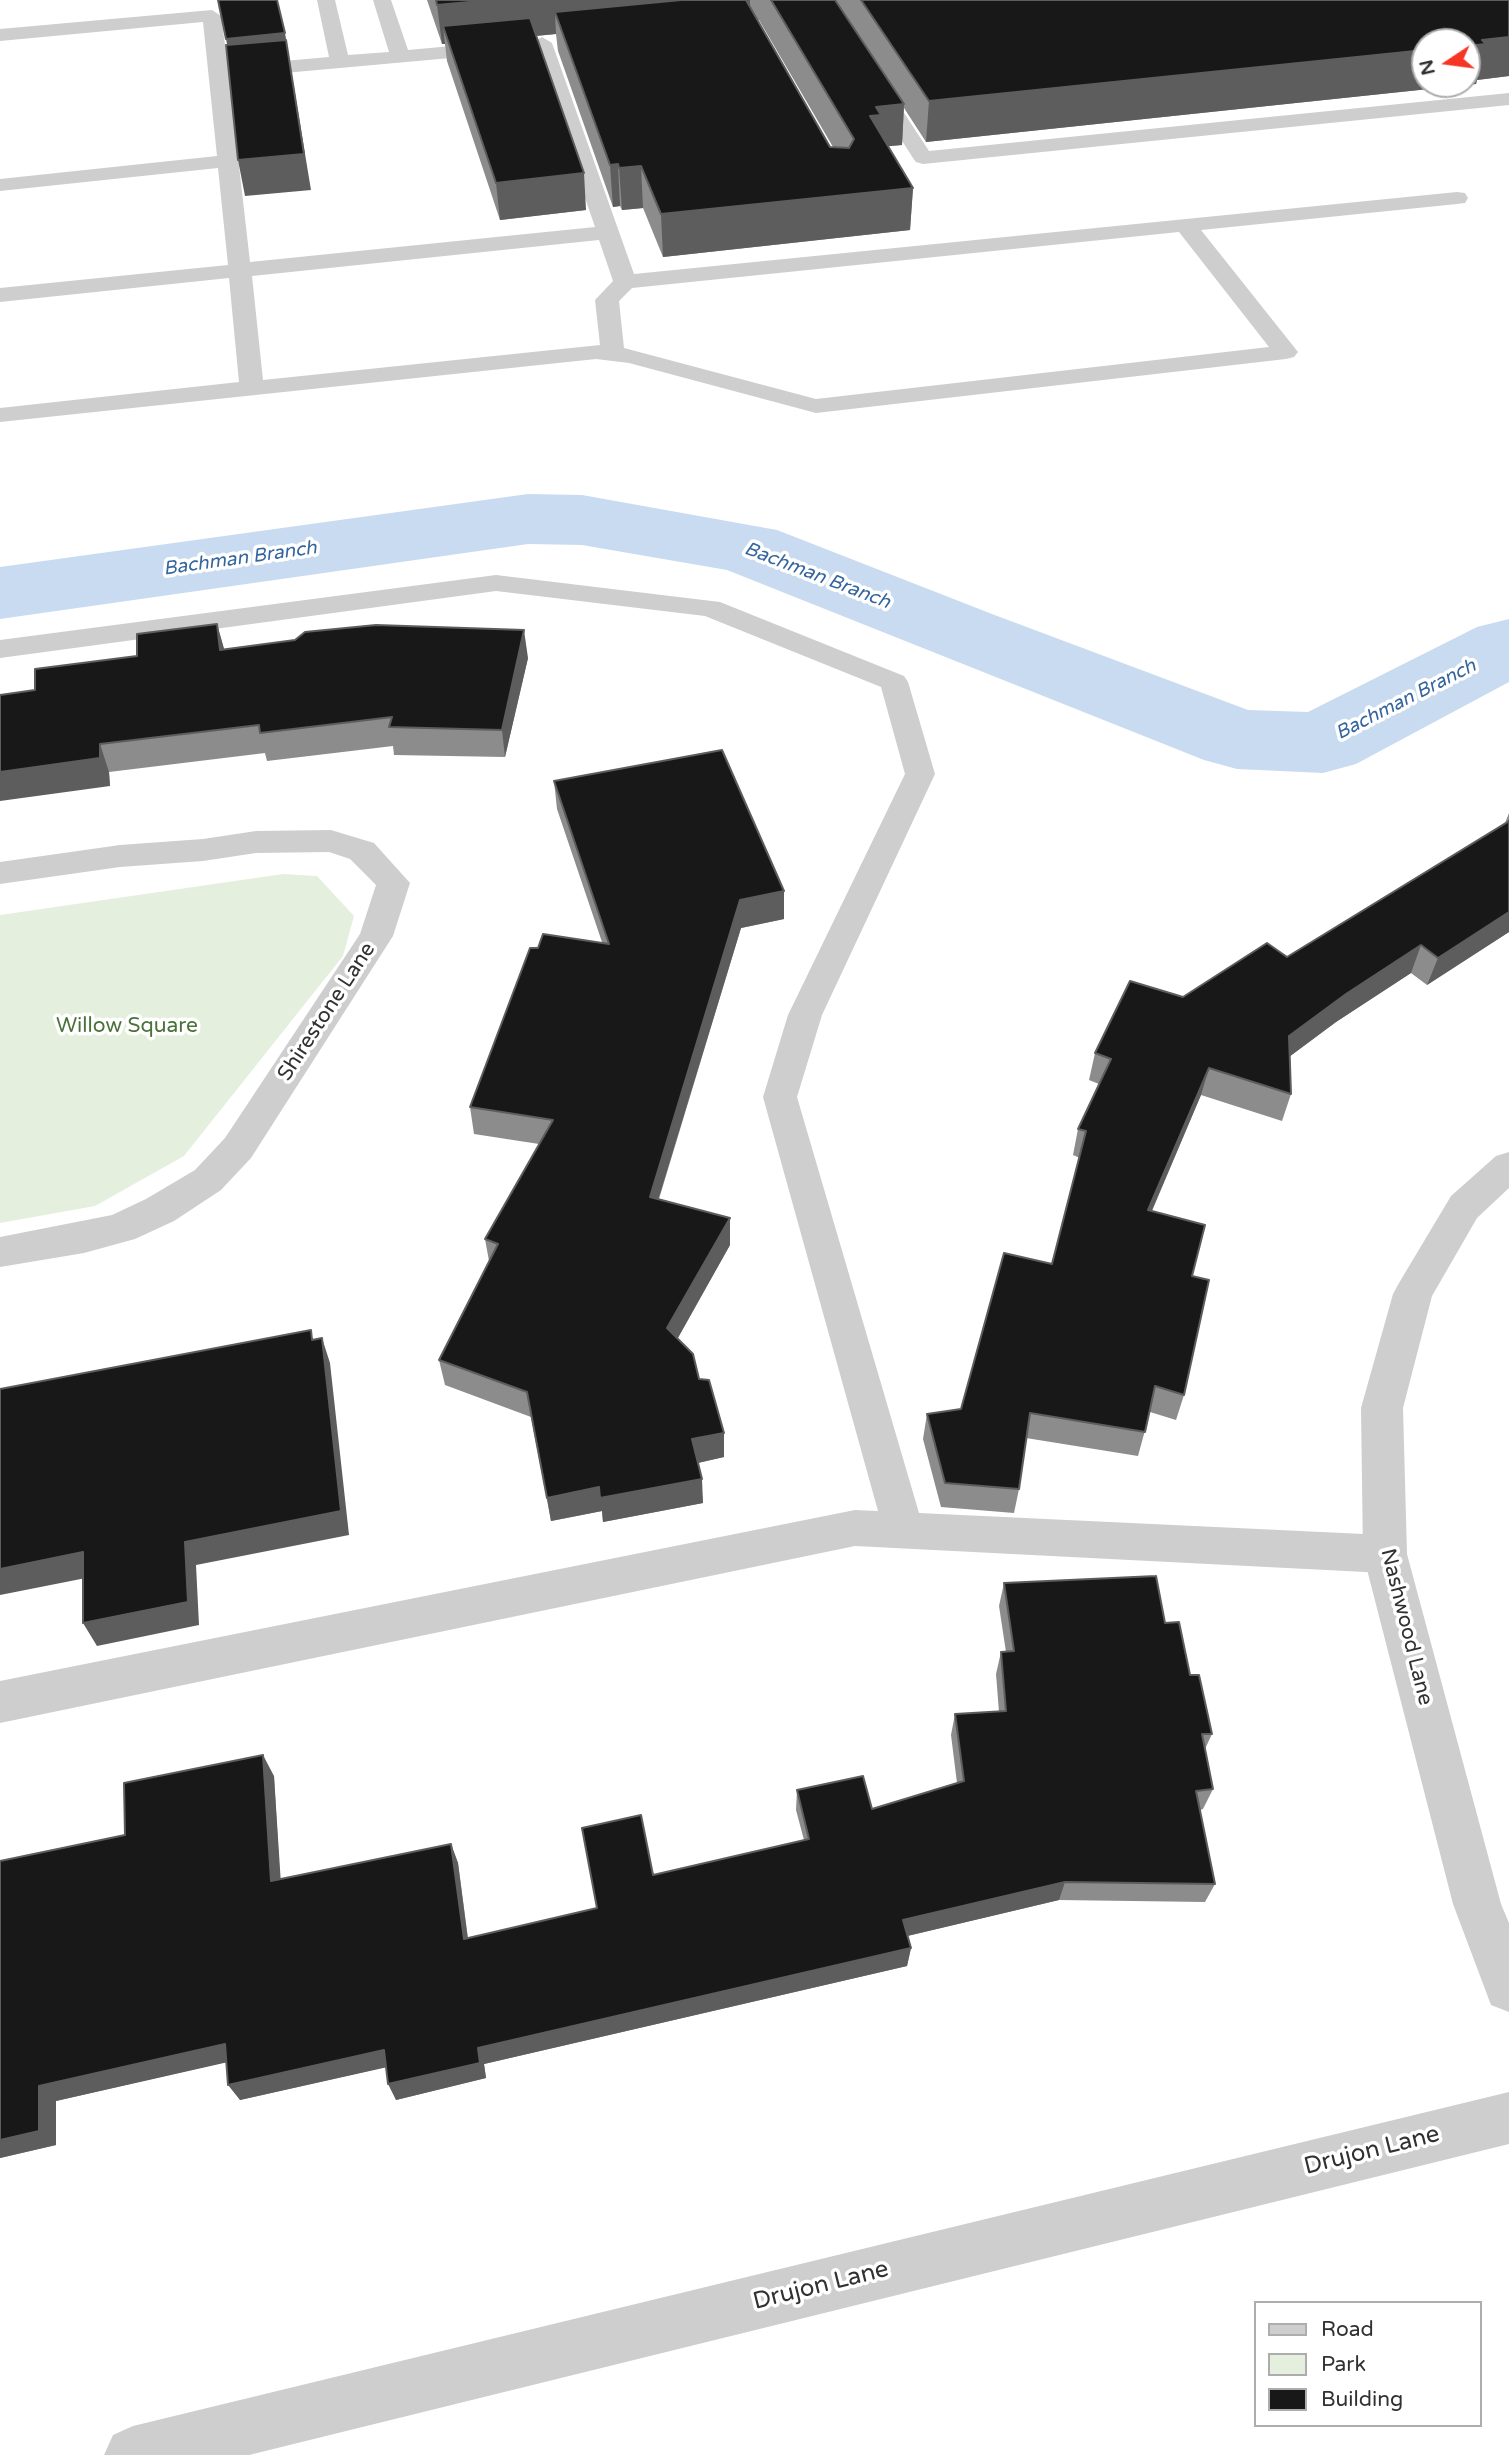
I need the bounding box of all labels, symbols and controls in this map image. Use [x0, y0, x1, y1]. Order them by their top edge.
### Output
north arrow [1411, 28, 1481, 98]
text: N [1415, 57, 1440, 77]
water label: Bachman Branch [162, 537, 318, 581]
water label: Bachman Branch [741, 538, 893, 614]
water label: Bachman Branch [1332, 655, 1480, 745]
street label: Shirestone Lane [273, 938, 381, 1086]
park label: Willow Square [56, 1013, 198, 1039]
street label: Nashwood Lane [1374, 1546, 1438, 1708]
street label: Drujon Lane [1301, 2120, 1443, 2182]
street label: Drujon Lane [750, 2255, 892, 2317]
legend [1254, 2301, 1481, 2427]
text: Road [1321, 2317, 1374, 2342]
text: Park [1321, 2352, 1366, 2377]
text: Building [1321, 2387, 1403, 2412]

